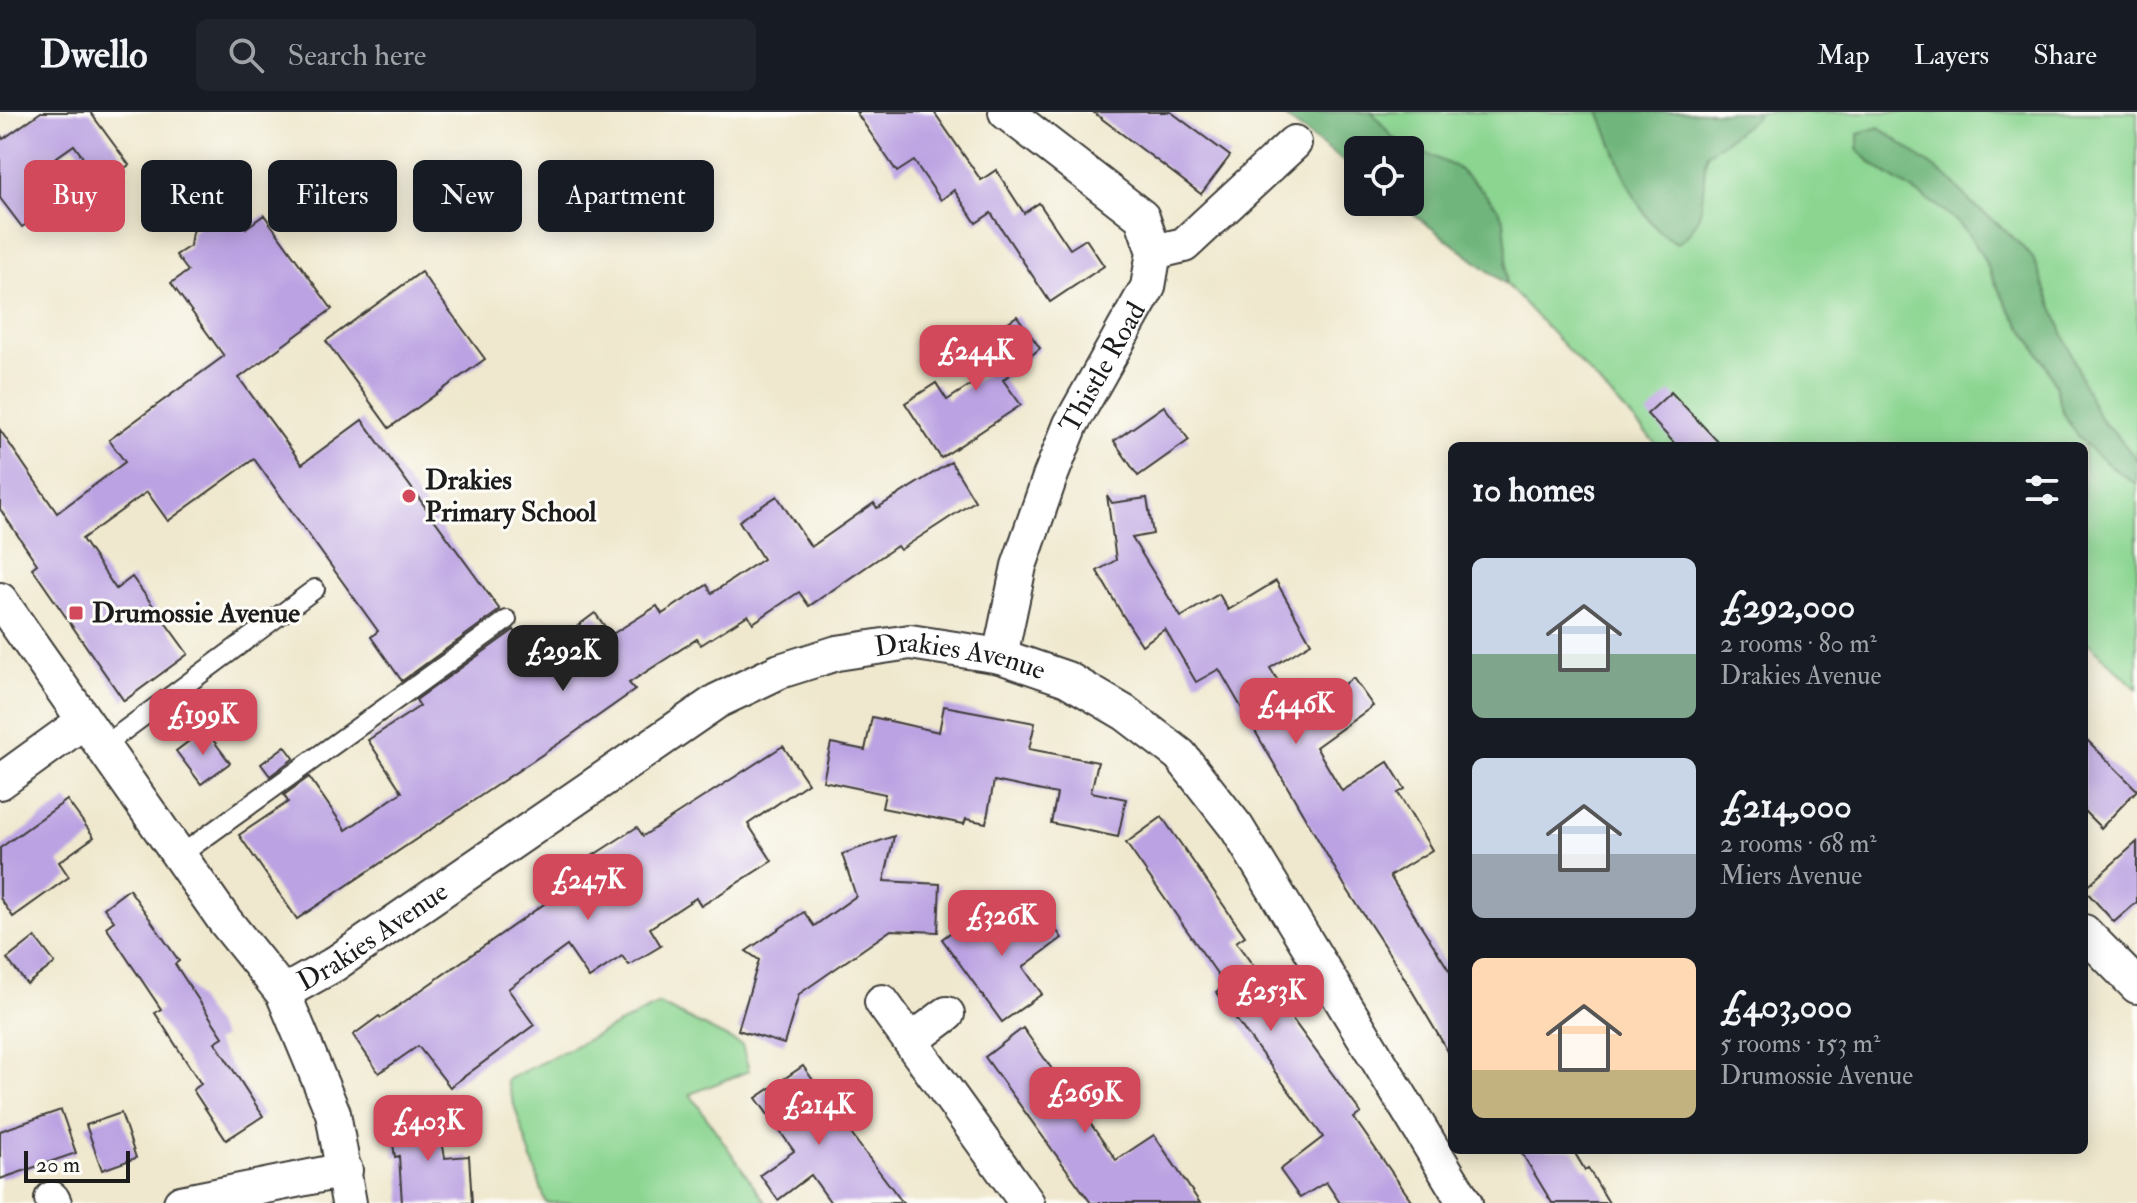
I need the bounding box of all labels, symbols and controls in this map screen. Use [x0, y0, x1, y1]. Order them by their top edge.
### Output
search box [196, 19, 756, 91]
text: Dwello [40, 31, 148, 79]
icon: search [224, 33, 268, 77]
text: Search here [288, 37, 426, 74]
text: Map [1817, 38, 1870, 73]
text: Layers [1914, 38, 1989, 73]
text: Share [2033, 38, 2097, 73]
map controls [1344, 136, 1424, 216]
button: locate [1344, 136, 1424, 216]
chip: Buy [24, 160, 125, 232]
chip: Rent [141, 160, 252, 232]
chip: Filters [268, 160, 397, 232]
chip: New [413, 160, 522, 232]
chip: Apartment [538, 160, 714, 232]
street label: Thistle Road [1052, 296, 1154, 439]
pin: £244K [920, 325, 1032, 393]
text: £244K [938, 335, 1014, 367]
place label: Drakies Primary School [425, 463, 597, 530]
icon: filters [2020, 468, 2064, 512]
text: 10 homes [1472, 469, 1595, 512]
marker: Drakies Primary School [400, 487, 418, 505]
text: £292,000 [1720, 585, 1855, 628]
icon: home [1536, 590, 1632, 686]
place label: Drumossie Avenue [92, 596, 300, 631]
marker: Drumossie Avenue [67, 604, 85, 622]
street label: Drakies Avenue [872, 624, 1051, 688]
pin: £292K [507, 625, 619, 693]
text: 2 rooms · 80 m² [1720, 628, 1877, 660]
text: £292K [525, 635, 601, 667]
text: Drakies Avenue [1720, 660, 1881, 692]
pin: £446K [1240, 678, 1352, 746]
text: £446K [1258, 688, 1334, 720]
pin: £199K [147, 689, 259, 757]
text: £199K [167, 699, 239, 731]
text: £214,000 [1720, 785, 1852, 828]
icon: home [1536, 790, 1632, 886]
text: 2 rooms · 68 m² [1720, 828, 1877, 860]
pin: £247K [532, 854, 644, 922]
text: Miers Avenue [1720, 860, 1862, 892]
text: £247K [551, 864, 625, 896]
street label: Drakies Avenue [291, 874, 455, 999]
pin: £326K [946, 890, 1058, 958]
text: £326K [966, 900, 1038, 932]
pin: £253K [1215, 965, 1327, 1033]
text: £253K [1236, 975, 1306, 1007]
text: £403,000 [1720, 985, 1852, 1028]
icon: home [1536, 990, 1632, 1086]
text: 5 rooms · 153 m² [1720, 1028, 1880, 1060]
text: Drumossie Avenue [1720, 1060, 1913, 1092]
pin: £269K [1029, 1067, 1141, 1135]
text: £269K [1047, 1077, 1123, 1109]
pin: £214K [763, 1079, 875, 1147]
text: £214K [783, 1089, 855, 1121]
pin: £403K [372, 1095, 484, 1163]
text: £403K [392, 1105, 465, 1137]
scale bar [24, 1147, 130, 1183]
text: 20 m [36, 1151, 80, 1179]

